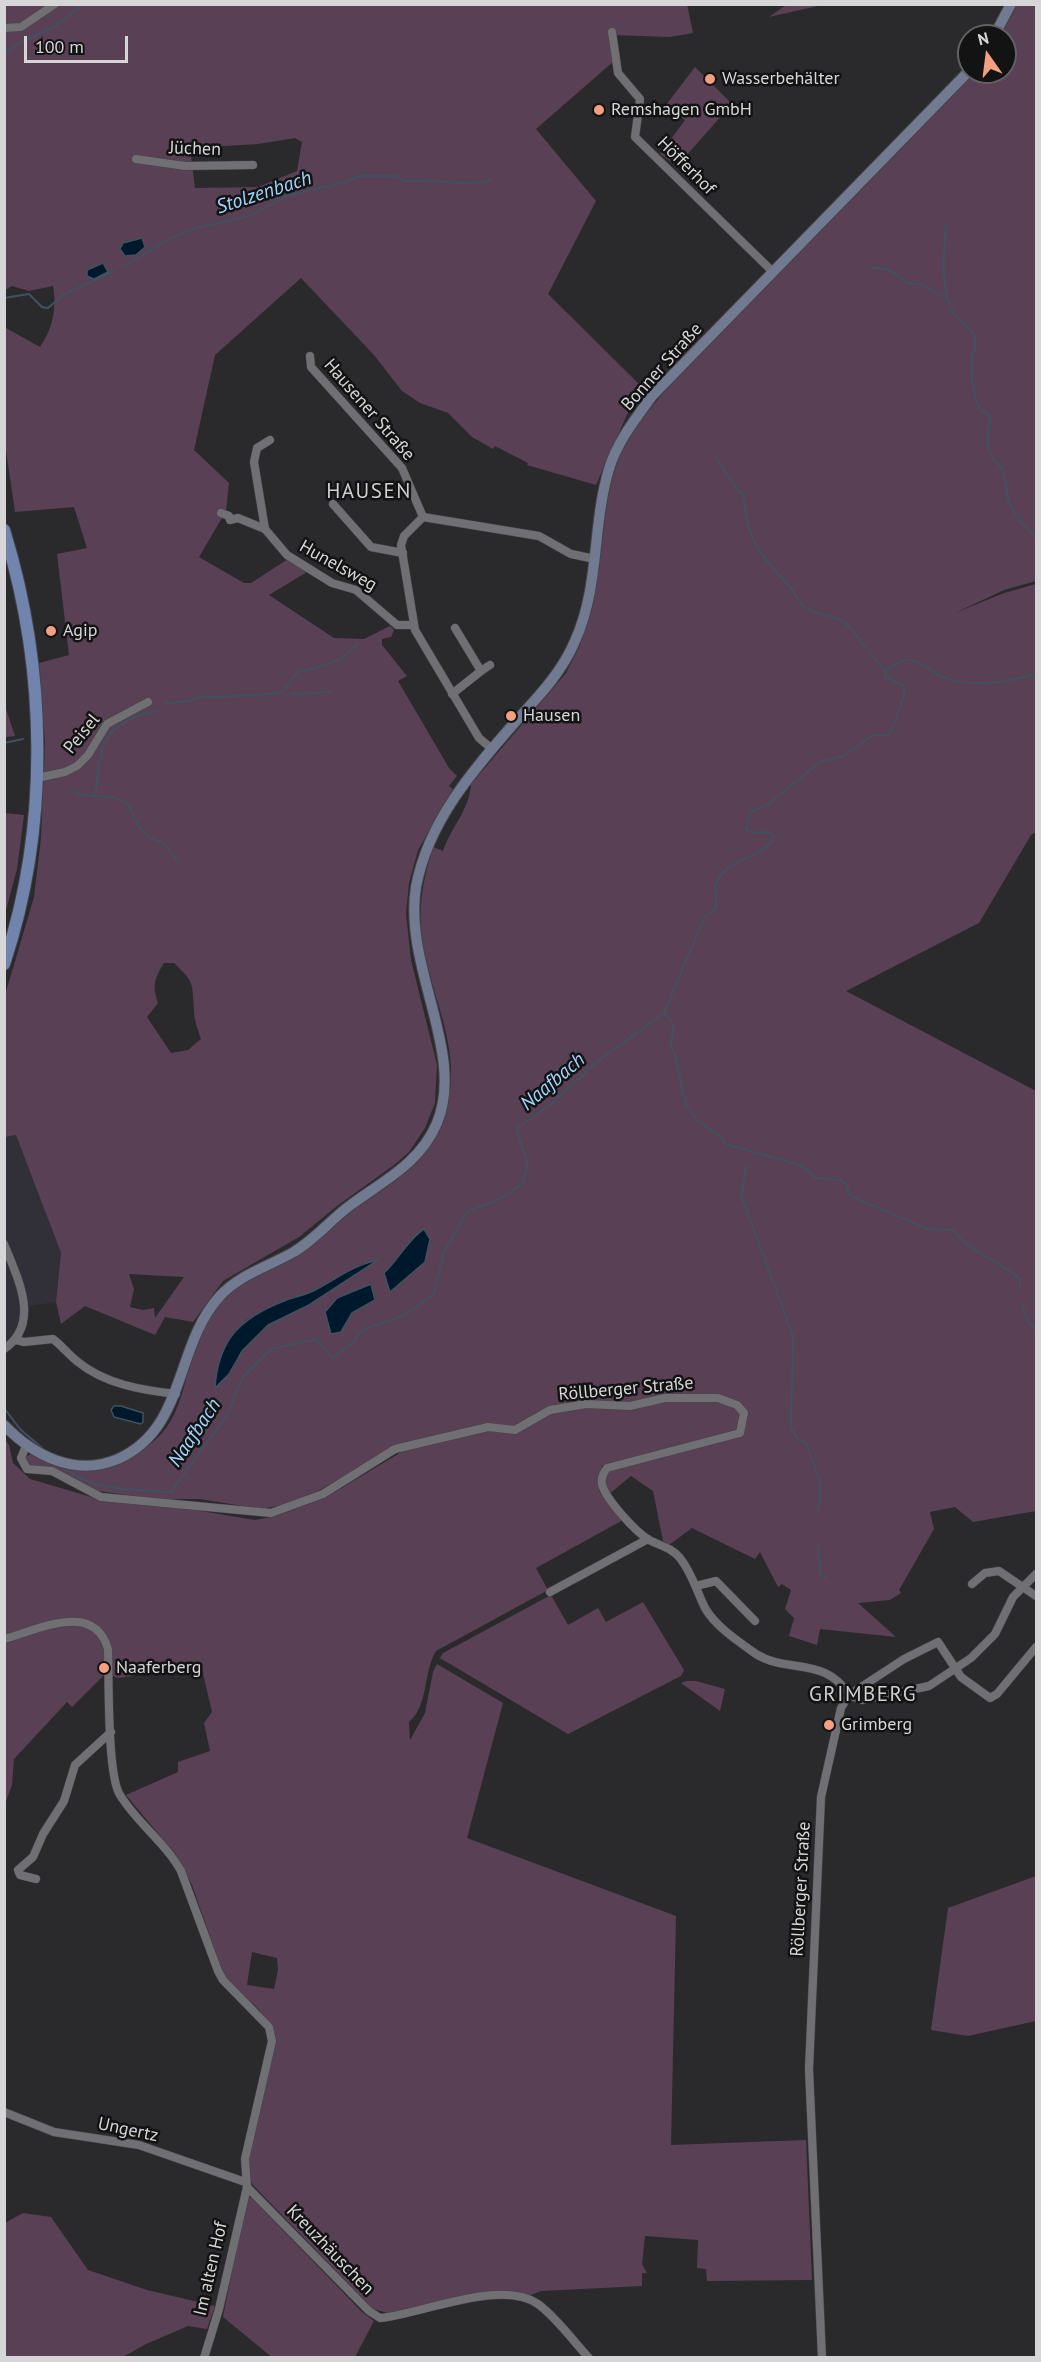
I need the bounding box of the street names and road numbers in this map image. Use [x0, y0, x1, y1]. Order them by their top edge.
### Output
street label: Höfferhof [653, 133, 719, 199]
street label: Jüchen [169, 137, 221, 161]
street label: Bonner Straße [617, 319, 707, 415]
street label: Hausener Straße [319, 355, 419, 465]
street label: Hunelsweg [295, 536, 381, 596]
street label: Peisel [59, 710, 105, 758]
street label: Röllberger Straße [558, 1372, 694, 1406]
street label: Röllberger Straße [787, 1821, 815, 1957]
street label: Ungertz [96, 2113, 160, 2147]
street label: Kreuzhäuschen [282, 2201, 378, 2299]
street label: Im alten Hof [190, 2220, 232, 2318]

